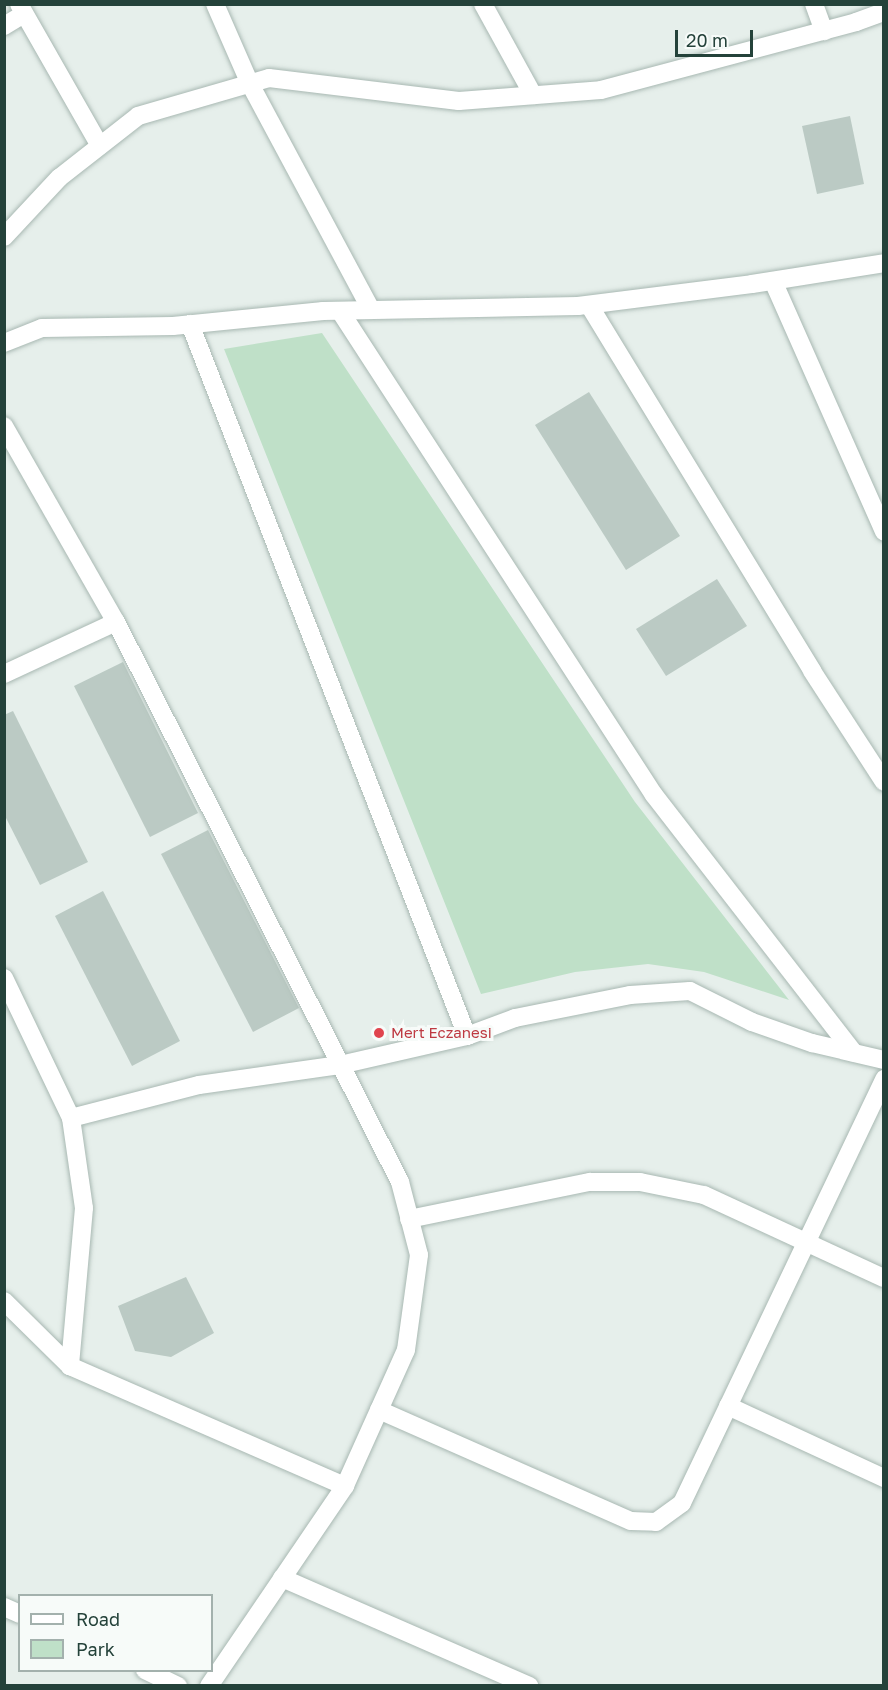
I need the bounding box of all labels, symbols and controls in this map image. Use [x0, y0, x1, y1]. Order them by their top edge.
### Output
scale bar [678, 18, 756, 56]
text: 20 m [686, 29, 728, 51]
place label: Mert Eczanesi [391, 1024, 492, 1042]
marker: Mert Eczanesi [372, 1026, 386, 1040]
legend [18, 1594, 213, 1672]
text: Road [76, 1608, 120, 1630]
text: Park [76, 1638, 115, 1660]

